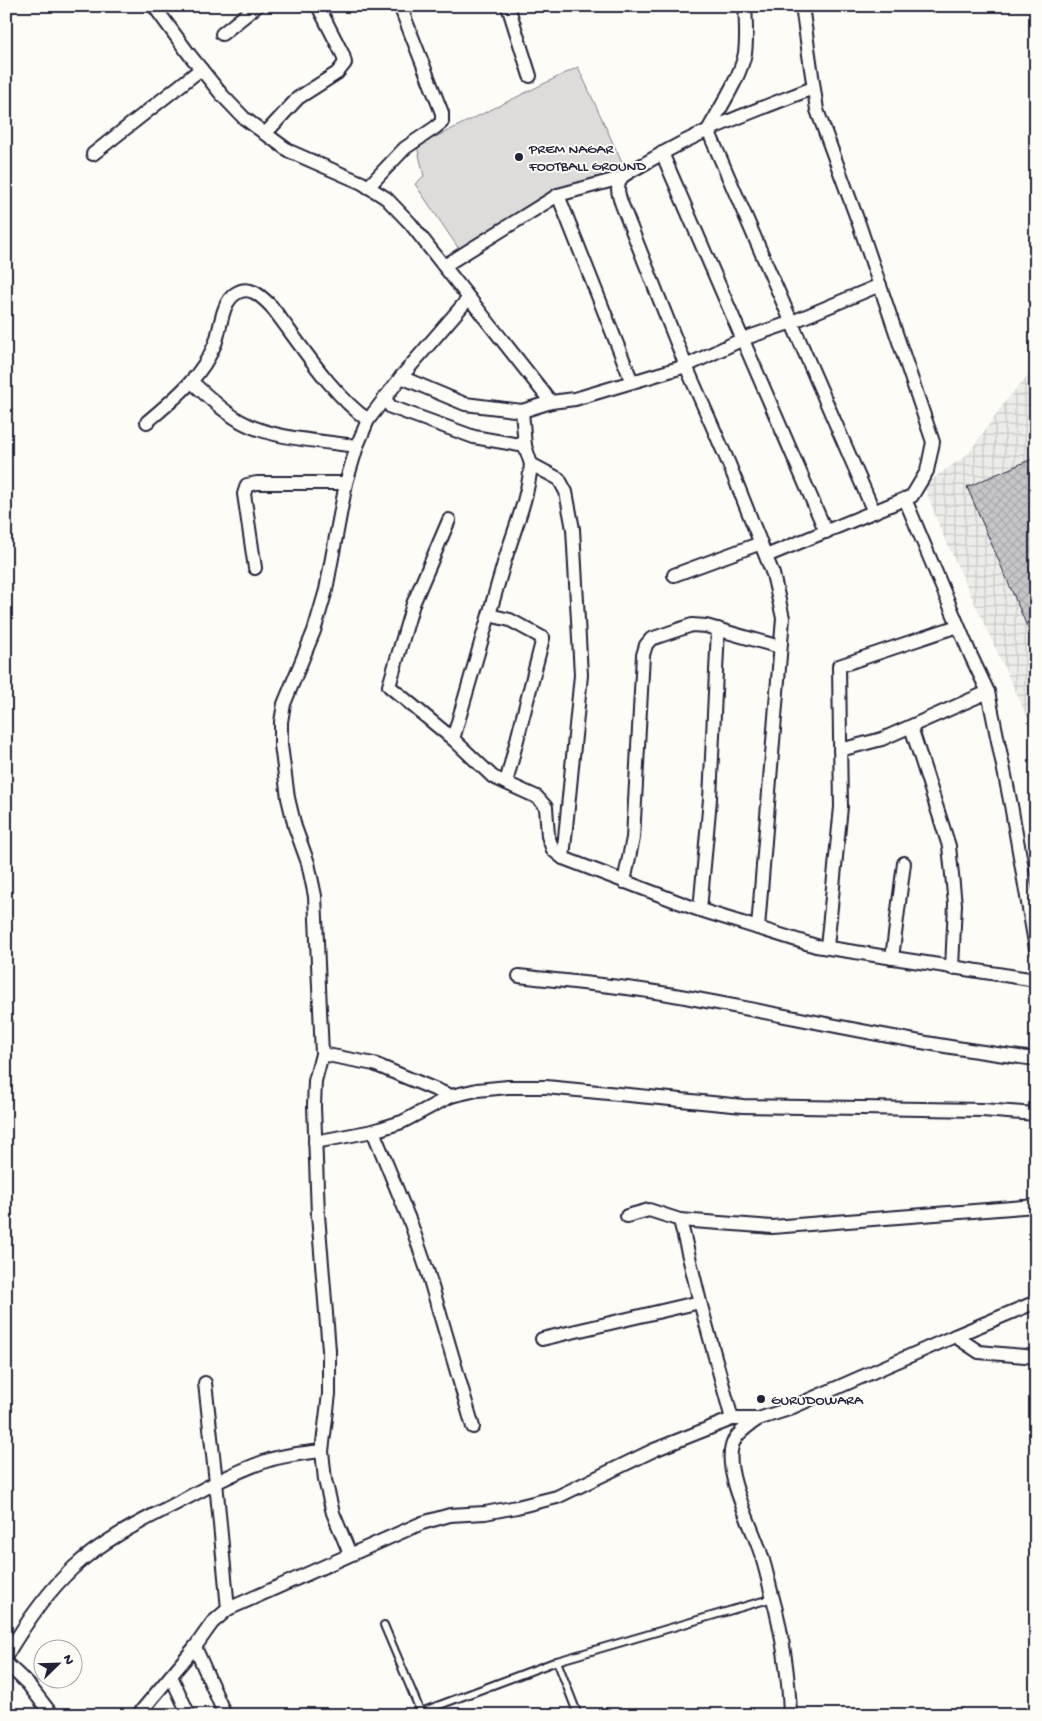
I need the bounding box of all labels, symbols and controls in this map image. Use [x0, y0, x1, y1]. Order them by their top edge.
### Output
place label: PREM NAGAR FOOTBALL GROUND [528, 141, 646, 176]
marker: PREM NAGAR FOOTBALL GROUND [513, 151, 525, 163]
place label: GURUDOWARA [771, 1392, 864, 1410]
marker: GURUDOWARA [755, 1393, 767, 1405]
north arrow [32, 1638, 82, 1688]
text: N [58, 1652, 77, 1667]

